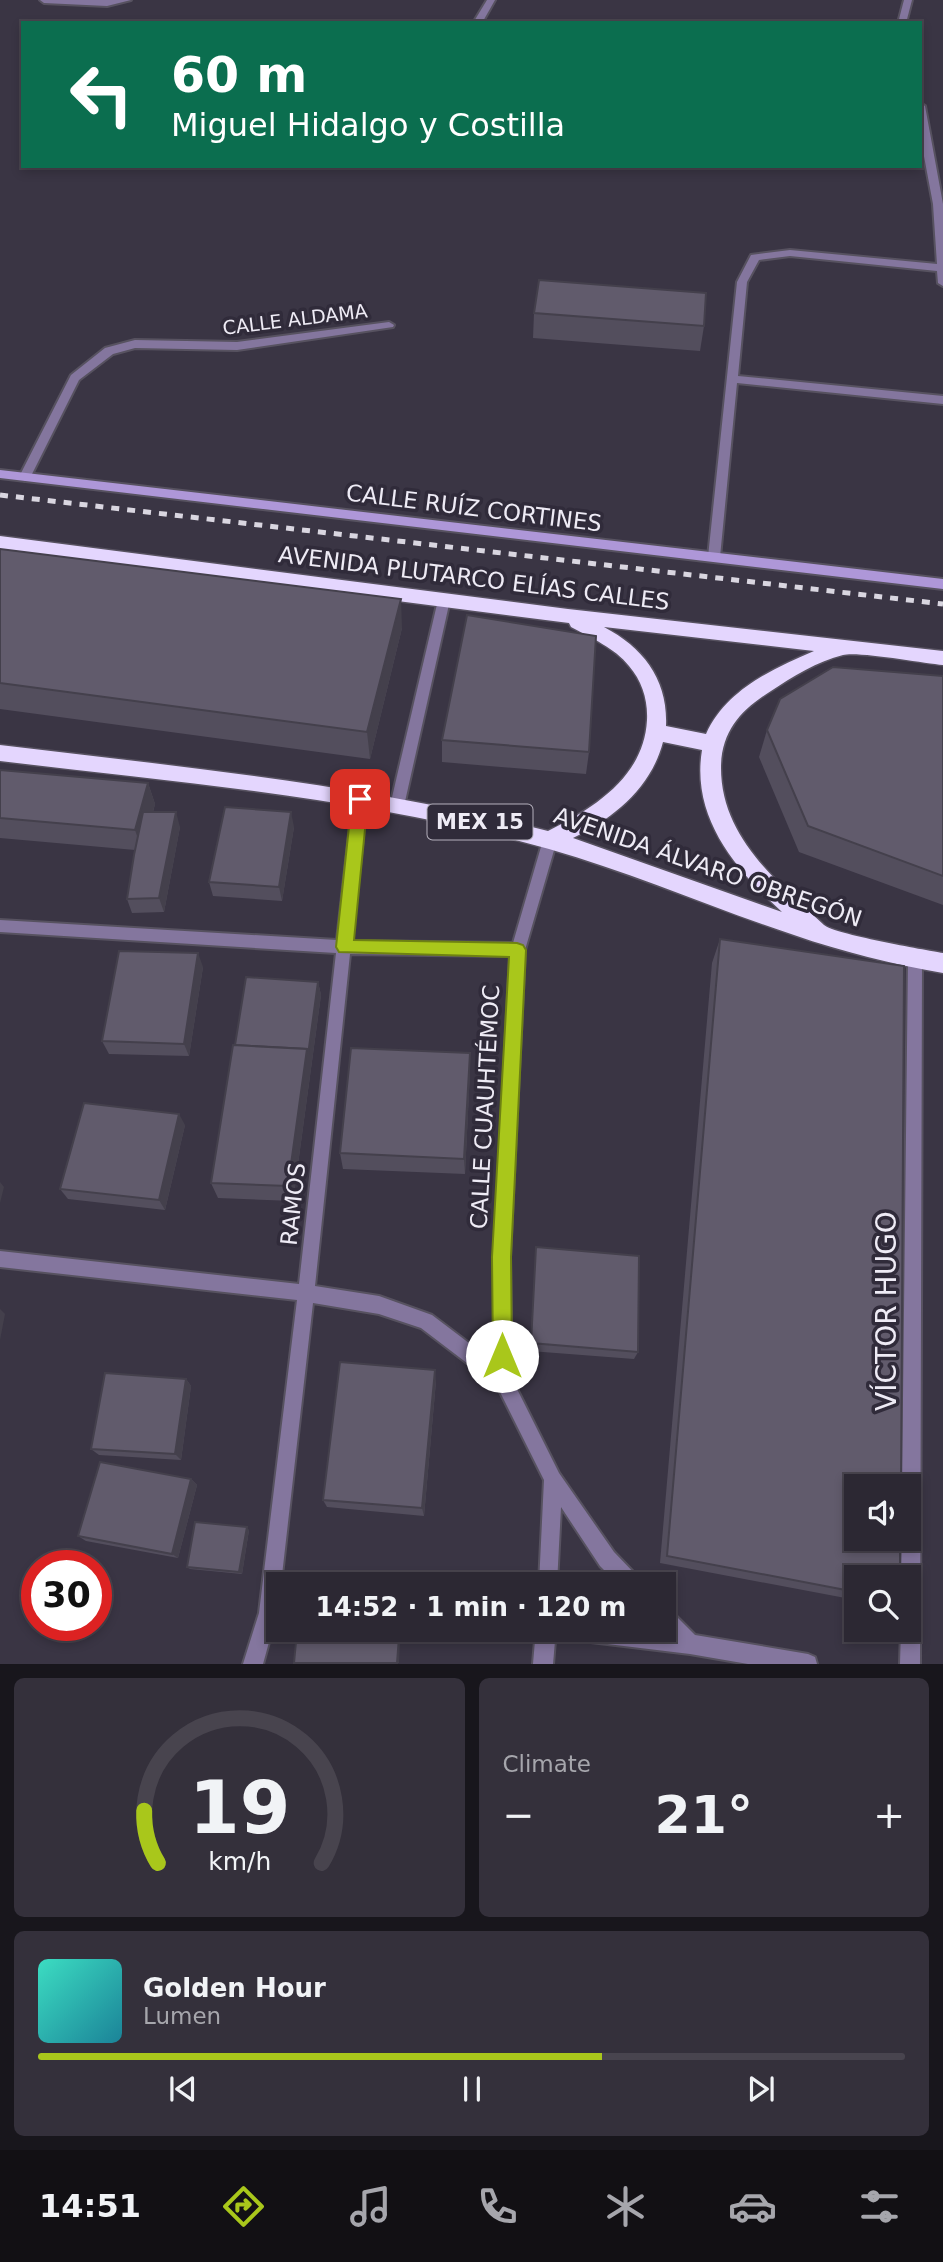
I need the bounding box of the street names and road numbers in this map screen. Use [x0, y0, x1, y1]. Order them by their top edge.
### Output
street label: CALLE ALDAMA [221, 299, 369, 339]
street label: CALLE RUÍZ CORTINES [345, 478, 604, 537]
street label: AVENIDA PLUTARCO ELÍAS CALLES [277, 540, 671, 615]
street label: AVENIDA ÁLVARO OBREGÓN [551, 801, 866, 932]
road number: MEX 15 [428, 804, 532, 840]
street label: CALLE CUAUHTÉMOC [465, 984, 504, 1230]
street label: RAMOS [276, 1161, 310, 1247]
street label: VÍCTOR HUGO [869, 1211, 903, 1411]

